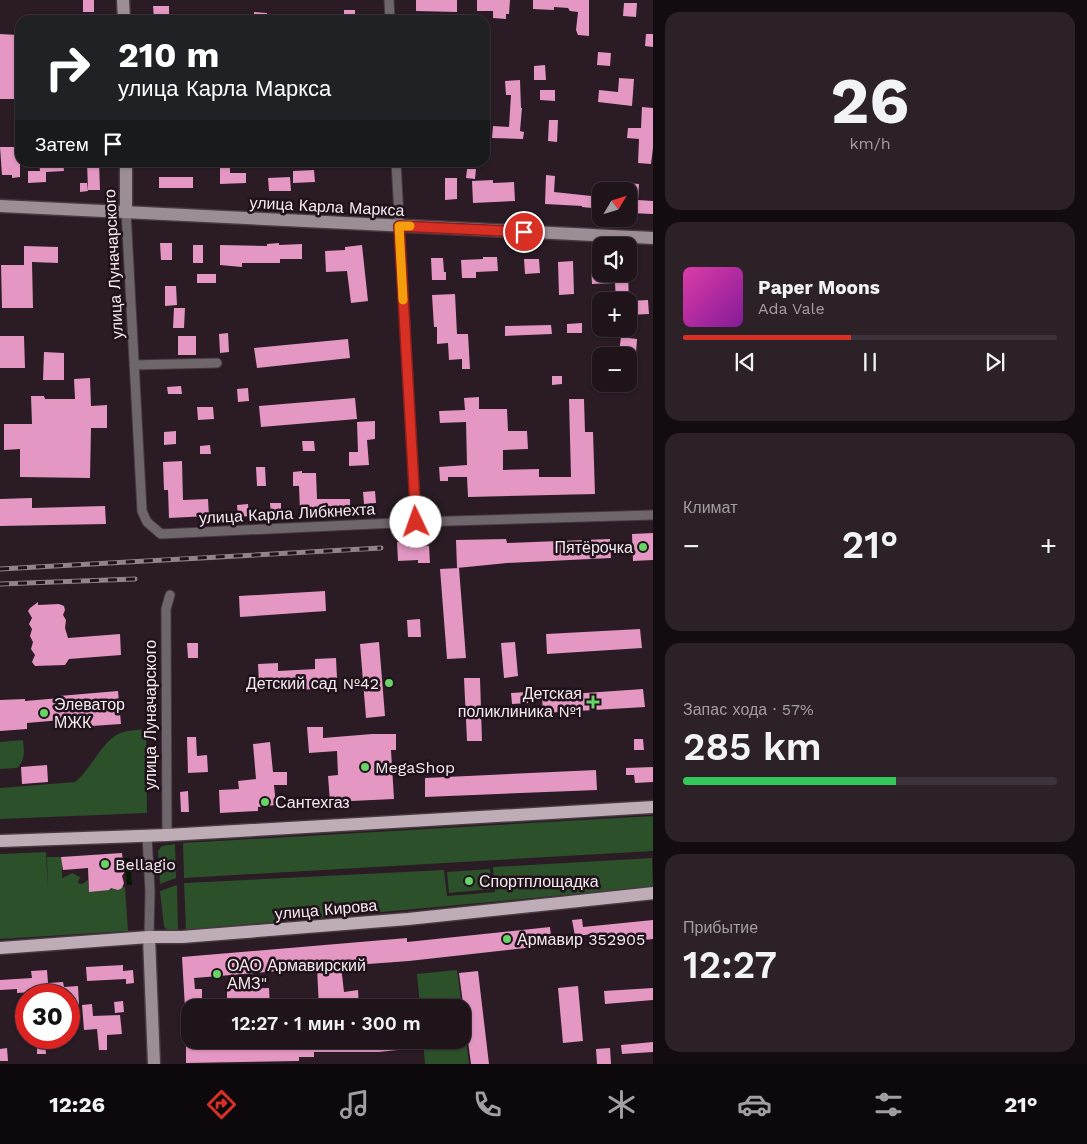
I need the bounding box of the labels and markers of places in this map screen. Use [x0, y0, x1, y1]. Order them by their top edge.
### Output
pin [503, 211, 545, 253]
place label: Пятёрочка [555, 538, 633, 557]
marker: Пятёрочка [637, 541, 649, 553]
place label: Детский сад №42 [246, 674, 379, 693]
marker: Детский сад №42 [383, 677, 395, 689]
place label: Детская поликлиника №1 [458, 684, 582, 721]
place label: Элеватор МЖК [54, 695, 125, 732]
marker: Детская поликлиника №1 [586, 695, 600, 709]
marker: Элеватор МЖК [38, 707, 50, 719]
place label: MegaShop [375, 758, 455, 777]
marker: MegaShop [359, 761, 371, 773]
place label: Сантехгаз [275, 793, 350, 812]
marker: Сантехгаз [259, 796, 271, 808]
place label: Bellagio [115, 855, 176, 874]
marker: Bellagio [99, 858, 111, 870]
place label: Спортплощадка [479, 872, 599, 891]
marker: Спортплощадка [463, 875, 475, 887]
place label: Армавир 352905 [517, 930, 645, 949]
marker: Армавир 352905 [501, 933, 513, 945]
place label: ОАО Армавирский АМЗ" [227, 956, 366, 993]
marker: ОАО Армавирский АМЗ" [211, 968, 223, 980]

